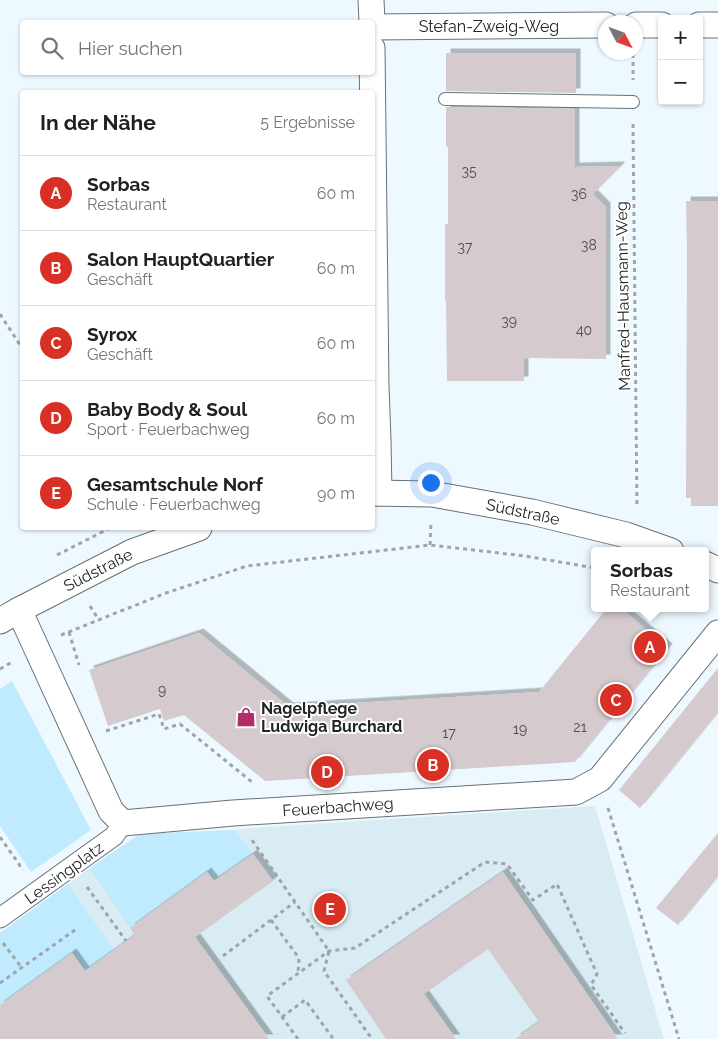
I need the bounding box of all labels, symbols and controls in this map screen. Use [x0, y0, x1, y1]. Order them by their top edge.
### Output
north arrow [598, 15, 643, 60]
map controls [658, 15, 703, 105]
button: + [658, 15, 703, 60]
street label: Stefan-Zweig-Weg [419, 17, 559, 36]
search box [20, 20, 375, 75]
icon: search [38, 34, 66, 62]
text: Hier suchen [78, 37, 183, 59]
button: − [658, 60, 703, 105]
text: In der Nähe [40, 110, 156, 135]
text: 5 Ergebnisse [260, 113, 355, 132]
house number: 35 [461, 163, 477, 179]
text: Sorbas [87, 173, 150, 195]
text: A [51, 184, 61, 203]
text: 60 m [317, 184, 355, 203]
house number: 36 [571, 186, 587, 202]
text: Restaurant [87, 195, 167, 214]
street label: Manfred-Hausmann-Weg [612, 201, 634, 391]
house number: 38 [581, 237, 597, 253]
house number: 37 [458, 239, 473, 255]
text: Salon HauptQuartier [87, 248, 274, 270]
text: B [51, 259, 61, 278]
text: 60 m [317, 259, 355, 278]
text: Geschäft [87, 270, 153, 289]
house number: 39 [501, 313, 517, 329]
house number: 40 [576, 322, 592, 338]
text: Syrox [87, 323, 137, 345]
text: C [51, 334, 61, 353]
text: 60 m [317, 334, 355, 353]
text: Geschäft [87, 345, 153, 364]
text: Baby Body & Soul [87, 398, 247, 420]
text: D [50, 409, 62, 428]
text: 60 m [317, 409, 355, 428]
text: Sport · Feuerbachweg [87, 420, 250, 439]
your location [418, 470, 444, 496]
text: Gesamtschule Norf [87, 473, 263, 495]
text: E [51, 484, 61, 503]
text: 90 m [317, 484, 355, 503]
text: Schule · Feuerbachweg [87, 495, 261, 514]
street label: Südstraße [484, 495, 562, 529]
street label: Südstraße [60, 545, 136, 595]
popup [591, 547, 709, 612]
text: Sorbas [610, 559, 673, 581]
text: Restaurant [610, 581, 690, 600]
pin: A [634, 628, 666, 666]
pin: C [600, 681, 632, 719]
house number: 9 [158, 682, 166, 698]
place label: Nagelpflege Ludwiga Burchard [261, 699, 402, 736]
shop icon: Nagelpflege Ludwiga Burchard [235, 706, 257, 728]
house number: 21 [573, 719, 587, 735]
house number: 19 [513, 721, 527, 737]
house number: 17 [442, 725, 456, 741]
pin: B [417, 746, 449, 784]
pin: D [311, 753, 343, 791]
street label: Feuerbachweg [282, 794, 394, 820]
street label: Lessingplatz [21, 838, 107, 908]
pin: E [314, 890, 346, 928]

